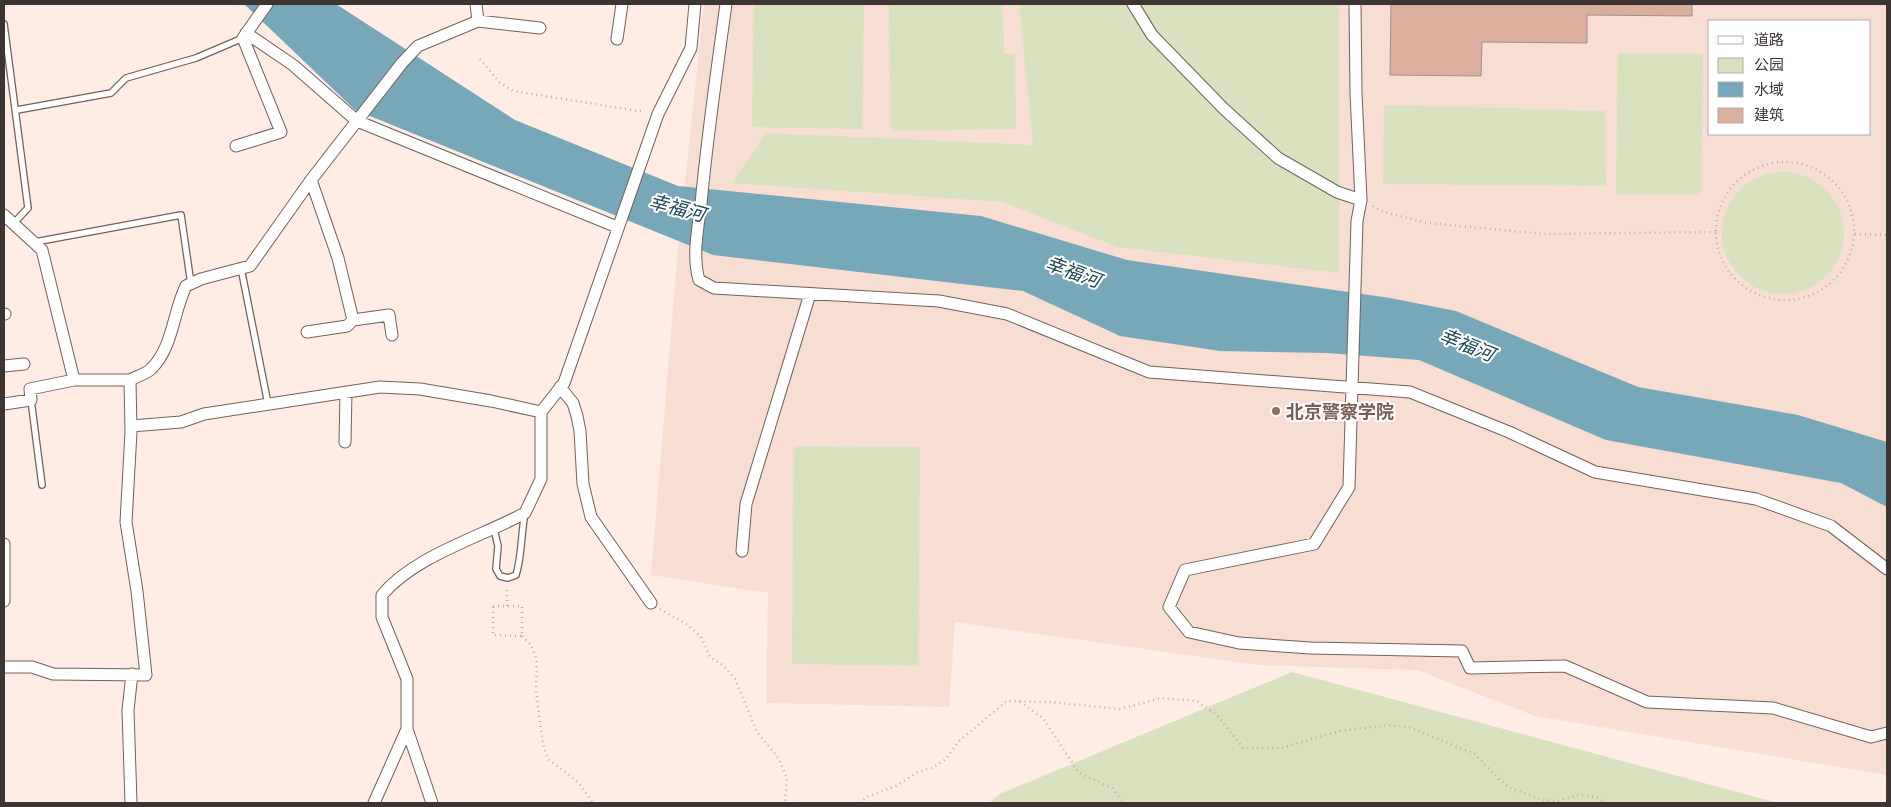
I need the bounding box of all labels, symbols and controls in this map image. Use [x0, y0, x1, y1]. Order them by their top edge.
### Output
legend [1708, 20, 1871, 135]
text: 道路 [1754, 31, 1784, 49]
text: 公园 [1754, 56, 1784, 74]
text: 水域 [1754, 81, 1784, 99]
text: 建筑 [1754, 106, 1784, 124]
water label: 幸福河 [646, 190, 711, 228]
water label: 幸福河 [1042, 251, 1107, 294]
water label: 幸福河 [1436, 324, 1501, 368]
place label: 北京警察学院 [1286, 401, 1394, 422]
marker: 北京警察学院 [1270, 405, 1282, 417]

